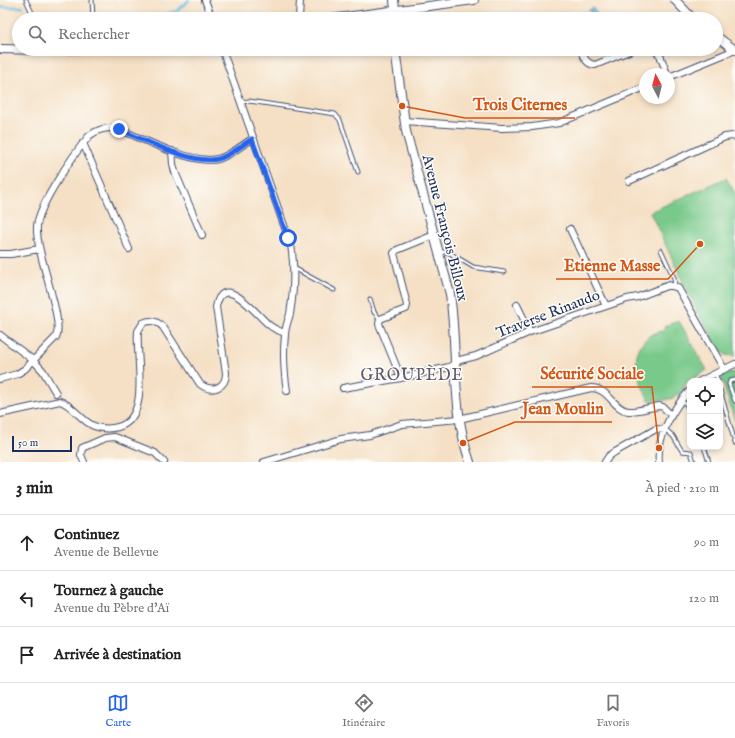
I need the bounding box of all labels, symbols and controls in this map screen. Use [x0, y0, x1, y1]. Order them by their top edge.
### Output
search box [12, 12, 723, 56]
icon: search [26, 23, 48, 45]
text: Rechercher [58, 25, 130, 44]
north arrow [639, 68, 675, 104]
callout: Trois Citernes [465, 90, 575, 118]
text: Trois Citernes [472, 96, 567, 116]
route end [110, 120, 128, 138]
street label: Avenue François Billoux [417, 152, 473, 304]
route start [279, 229, 297, 247]
callout: Etienne Masse [556, 251, 668, 279]
text: Etienne Masse [564, 257, 661, 277]
street label: Traverse Rinaudo [493, 285, 603, 343]
callout: Sécurité Sociale [532, 359, 652, 387]
district label: GROUPÈDE [360, 364, 464, 386]
text: Sécurité Sociale [540, 365, 645, 385]
map controls [687, 378, 723, 450]
button: locate [687, 378, 723, 414]
callout: Jean Moulin [515, 394, 612, 422]
text: Jean Moulin [520, 400, 604, 420]
button: layers [687, 414, 723, 450]
scale bar [12, 434, 72, 453]
text: 50 m [18, 436, 38, 450]
text: 3 min [16, 478, 53, 499]
text: À pied · 210 m [645, 480, 719, 497]
text: Continuez [54, 525, 119, 544]
icon: ahead [16, 532, 38, 554]
text: 90 m [694, 534, 719, 551]
text: Avenue de Bellevue [54, 544, 158, 561]
text: Tournez à gauche [54, 581, 163, 600]
icon: left [16, 588, 38, 610]
text: 120 m [689, 590, 719, 607]
text: Avenue du Pèbre d'Aï [54, 600, 169, 617]
icon: arrive [16, 644, 38, 666]
text: Arrivée à destination [54, 645, 181, 664]
tab: Carte [106, 692, 131, 730]
tab: Itinéraire [342, 692, 385, 730]
tab: Favoris [596, 692, 629, 730]

